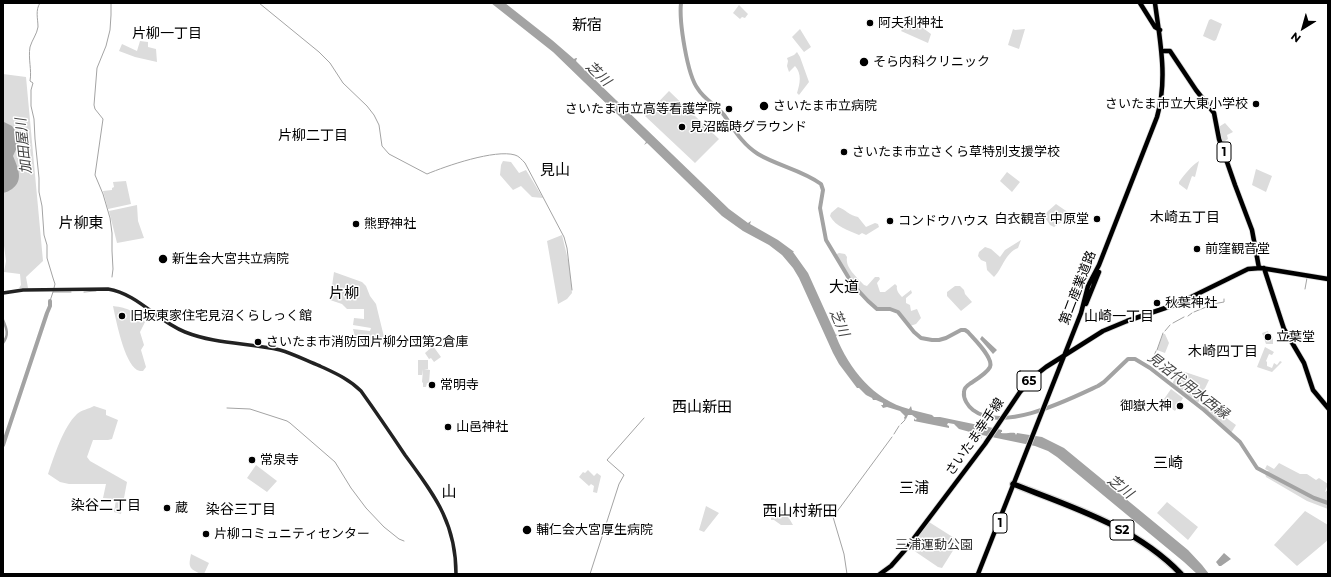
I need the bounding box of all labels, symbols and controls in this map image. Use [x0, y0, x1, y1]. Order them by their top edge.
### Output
north arrow [1283, 8, 1323, 48]
place label: 阿夫利神社 [878, 15, 943, 31]
district label: 新宿 [572, 17, 602, 35]
marker: 阿夫利神社 [865, 18, 875, 28]
district label: 片柳一丁目 [132, 26, 202, 42]
text: N [1288, 29, 1304, 46]
place label: そら内科クリニック [873, 54, 990, 70]
marker: そら内科クリニック [858, 56, 870, 68]
water label: 芝川 [582, 58, 614, 90]
place label: さいたま市立大東小学校 [1105, 96, 1248, 112]
place label: さいたま市立病院 [773, 98, 877, 114]
marker: さいたま市立大東小学校 [1251, 99, 1261, 109]
marker: さいたま市立病院 [758, 100, 770, 112]
place label: さいたま市立高等看護学院 [565, 101, 721, 117]
marker: さいたま市立高等看護学院 [724, 104, 734, 114]
water label: 加田屋川 [13, 117, 35, 175]
place label: 見沼臨時グラウンド [690, 119, 807, 135]
marker: 見沼臨時グラウンド [677, 122, 687, 132]
district label: 片柳二丁目 [278, 128, 348, 144]
road number: 1 [1217, 142, 1231, 162]
place label: さいたま市立さくら草特別支援学校 [852, 144, 1060, 160]
marker: さいたま市立さくら草特別支援学校 [839, 147, 849, 157]
district label: 見山 [540, 162, 570, 180]
district label: 木崎五丁目 [1150, 210, 1220, 226]
place label: 白衣観音 中原堂 [995, 211, 1089, 227]
place label: コンドウハウス [898, 213, 989, 229]
marker: 白衣観音 中原堂 [1092, 214, 1102, 224]
district label: 片柳東 [59, 215, 103, 233]
place label: 熊野神社 [364, 216, 416, 232]
marker: コンドウハウス [885, 216, 895, 226]
marker: 熊野神社 [351, 219, 361, 229]
place label: 前窪観音堂 [1205, 241, 1270, 257]
marker: 前窪観音堂 [1192, 244, 1202, 254]
street label: 第二産業道路 [1057, 249, 1099, 327]
place label: 新生会大宮共立病院 [172, 251, 289, 267]
marker: 新生会大宮共立病院 [157, 253, 169, 265]
district label: 大道 [829, 279, 859, 297]
district label: 片柳 [329, 285, 359, 303]
place label: 秋葉神社 [1165, 295, 1217, 311]
marker: 秋葉神社 [1152, 298, 1162, 308]
water label: 芝川 [826, 307, 852, 339]
place label: 旧坂東家住宅見沼くらしっく館 [130, 308, 312, 324]
district label: 山崎一丁目 [1084, 309, 1154, 325]
marker: 旧坂東家住宅見沼くらしっく館 [117, 311, 127, 321]
place label: 立葉堂 [1276, 329, 1315, 345]
marker: 立葉堂 [1263, 332, 1273, 342]
place label: さいたま市消防団片柳分団第2倉庫 [266, 334, 468, 350]
marker: さいたま市消防団片柳分団第2倉庫 [253, 337, 263, 347]
district label: 木崎四丁目 [1188, 344, 1258, 360]
water label: 見沼代用水西縁 [1144, 349, 1232, 423]
road number: 65 [1017, 371, 1041, 391]
place label: 常明寺 [440, 377, 479, 393]
marker: 常明寺 [427, 380, 437, 390]
street label: さいたま幸手線 [943, 395, 1007, 479]
place label: 御嶽大神 [1120, 398, 1172, 414]
district label: 西山新田 [672, 399, 732, 417]
marker: 御嶽大神 [1175, 401, 1185, 411]
place label: 山邑神社 [456, 419, 508, 435]
marker: 山邑神社 [443, 422, 453, 432]
place label: 常泉寺 [260, 452, 299, 468]
marker: 常泉寺 [247, 455, 257, 465]
district label: 三崎 [1153, 455, 1183, 473]
water label: 芝川 [1104, 472, 1136, 502]
district label: 三浦 [899, 480, 929, 498]
district label: 山 [442, 484, 456, 502]
district label: 染谷二丁目 [71, 498, 141, 514]
place label: 蔵 [175, 500, 188, 516]
district label: 染谷三丁目 [206, 502, 276, 518]
marker: 蔵 [162, 503, 172, 513]
district label: 西山村新田 [763, 503, 837, 521]
road number: 1 [993, 513, 1007, 533]
road number: S2 [1110, 520, 1134, 540]
place label: 輔仁会大宮厚生病院 [536, 522, 653, 538]
marker: 輔仁会大宮厚生病院 [521, 524, 533, 536]
place label: 片柳コミュニティセンター [214, 526, 370, 542]
marker: 片柳コミュニティセンター [201, 529, 211, 539]
park label: 三浦運動公園 [895, 537, 973, 553]

